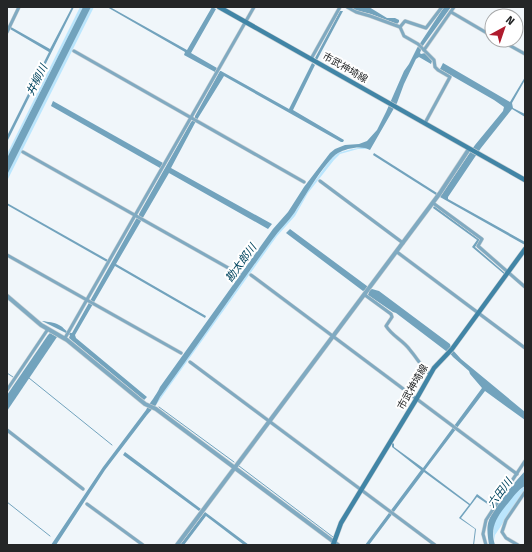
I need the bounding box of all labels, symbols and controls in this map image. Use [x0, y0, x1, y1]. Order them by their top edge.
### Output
north arrow [484, 8, 524, 48]
text: N [503, 13, 517, 28]
street label: 市武神埼線 [320, 50, 370, 86]
water label: 井柳川 [24, 61, 51, 98]
water label: 勘太郎川 [223, 241, 260, 285]
street label: 市武神埼線 [395, 362, 431, 412]
water label: 六田川 [485, 475, 516, 510]

